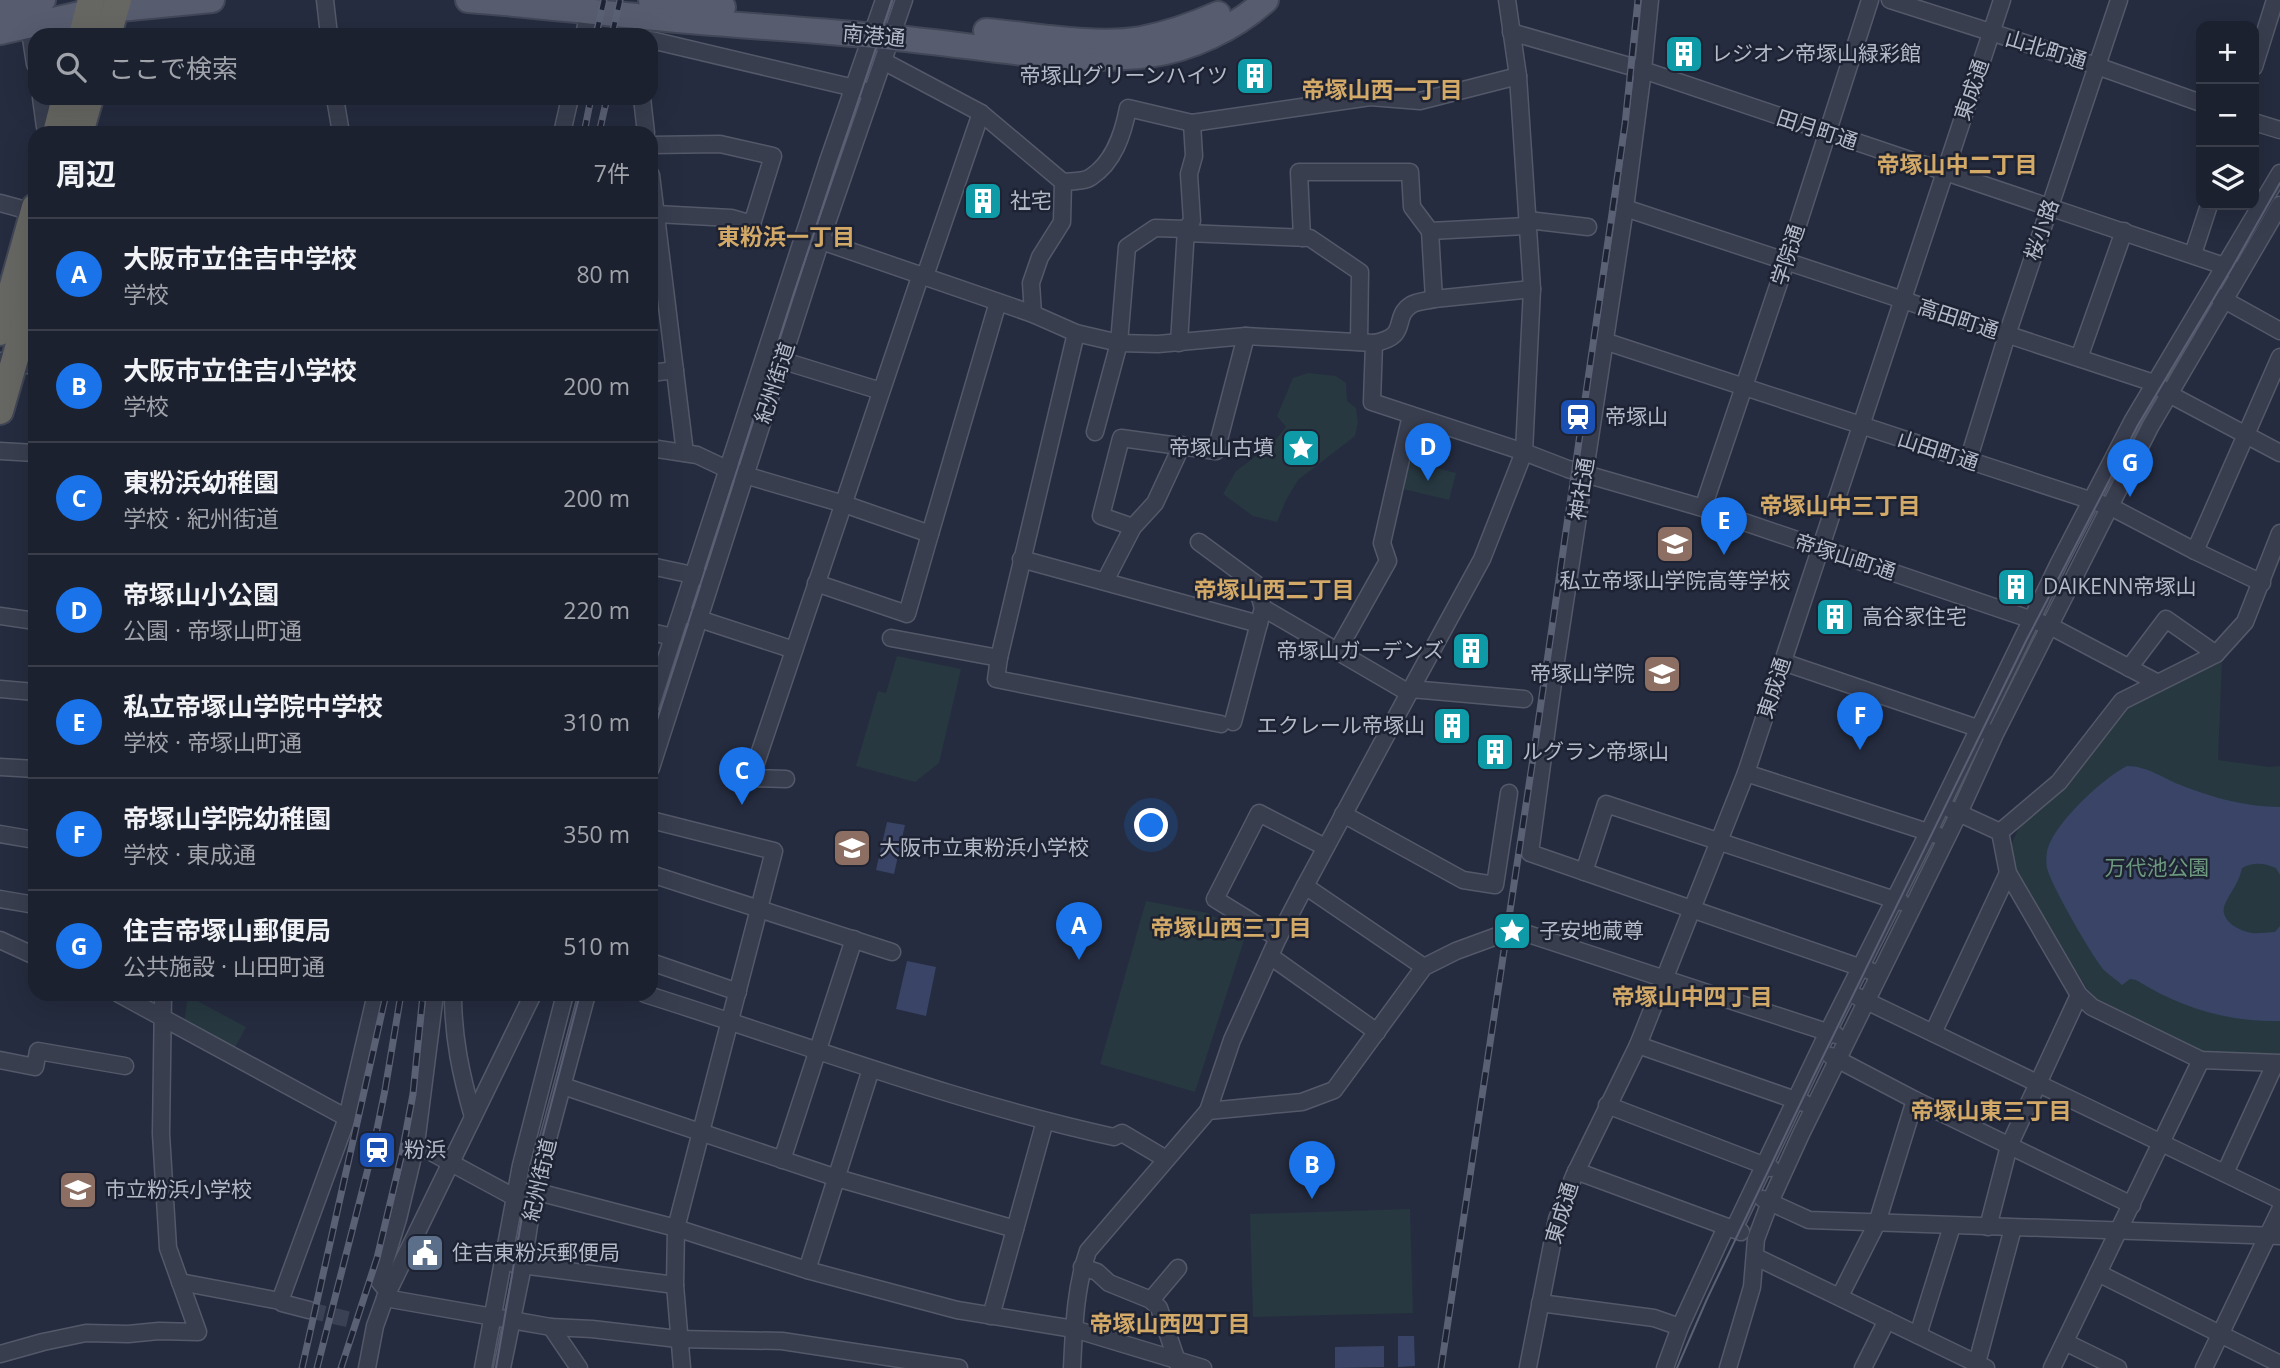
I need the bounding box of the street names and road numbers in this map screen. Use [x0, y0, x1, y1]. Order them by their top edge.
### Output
street label: 南港通 [841, 18, 907, 52]
street label: 山北町通 [2002, 23, 2091, 75]
street label: 東成通 [1948, 55, 1995, 124]
street label: 田月町通 [1773, 103, 1862, 155]
street label: 桜小路 [2018, 195, 2065, 264]
street label: 学院通 [1764, 220, 1810, 289]
street label: 高田町通 [1914, 292, 2003, 344]
street label: 紀州街道 [748, 338, 800, 427]
street label: 山田町通 [1894, 424, 1983, 476]
street label: 神社通 [1562, 456, 1600, 522]
street label: 帝塚山町通 [1791, 527, 1900, 586]
street label: 東成通 [1750, 653, 1796, 722]
street label: 紀州街道 [516, 1136, 562, 1224]
street label: 東成通 [1538, 1178, 1584, 1247]

